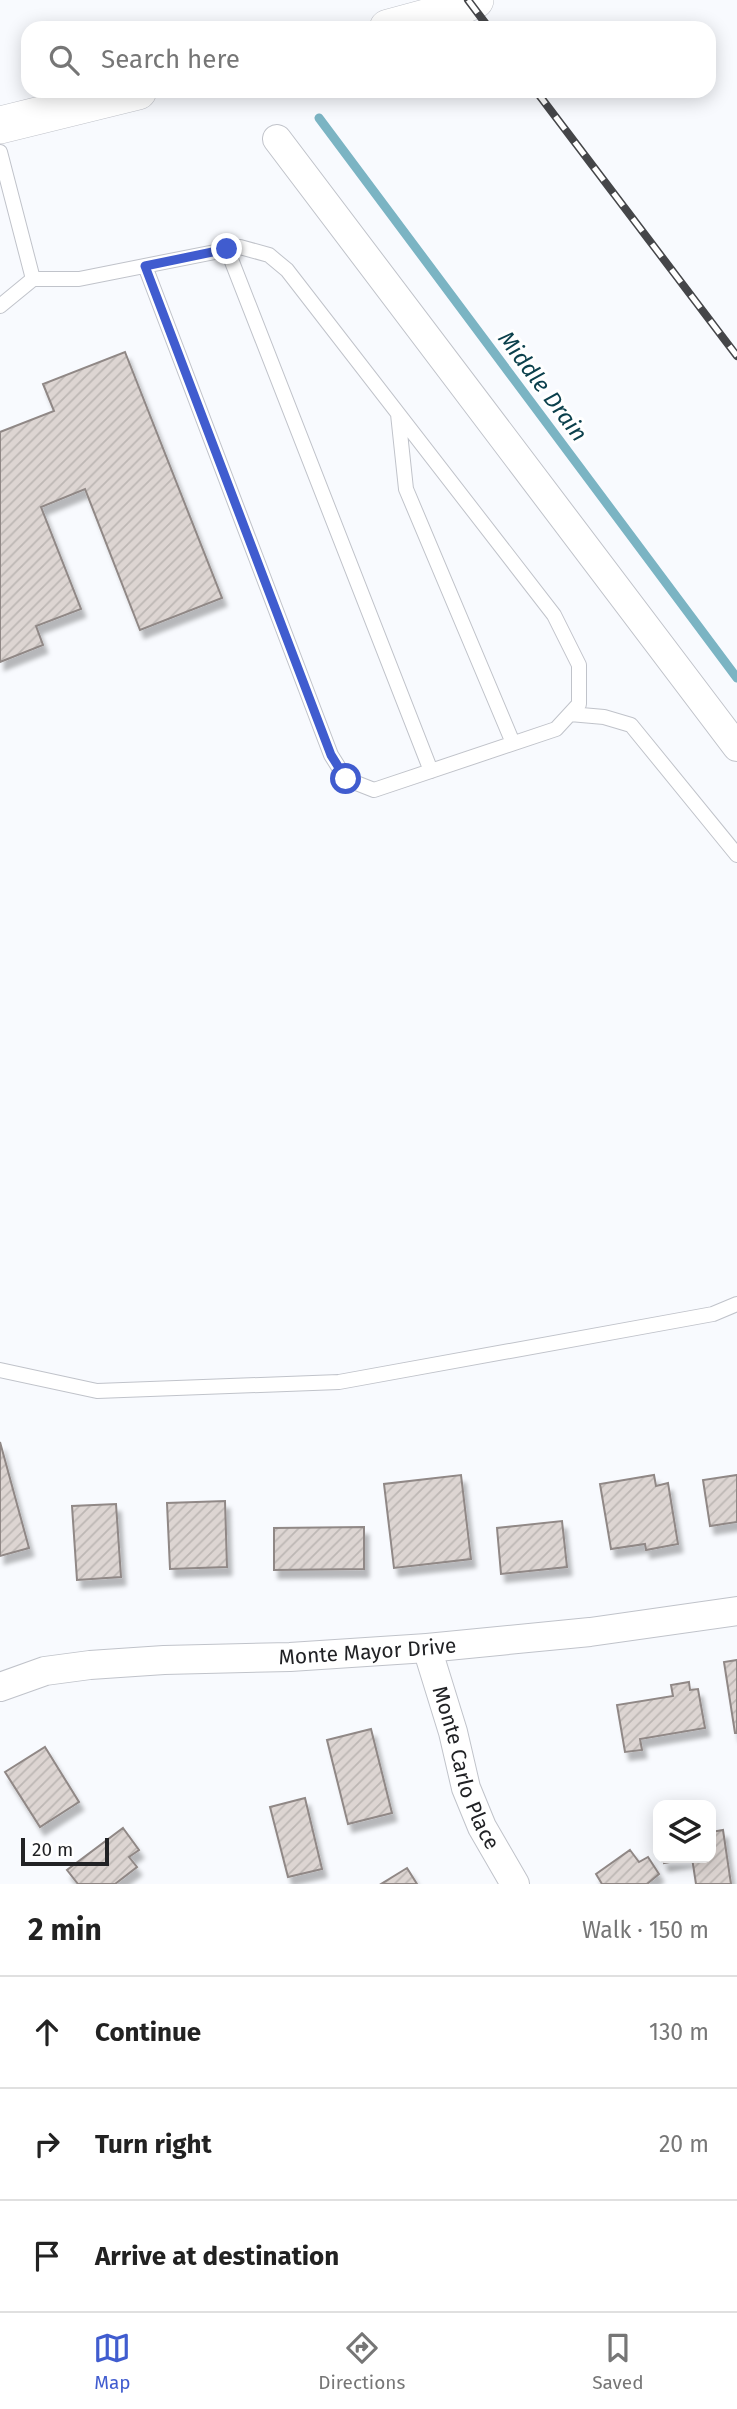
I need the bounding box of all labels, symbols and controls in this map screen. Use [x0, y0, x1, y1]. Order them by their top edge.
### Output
search box [21, 21, 716, 98]
icon: search [45, 41, 83, 79]
text: Search here [101, 44, 240, 75]
route end [211, 233, 242, 264]
water label: Middle Drain [492, 325, 594, 447]
route start [330, 763, 361, 794]
street label: Monte Mayor Drive [278, 1632, 458, 1670]
street label: Monte Carlo Place [427, 1683, 505, 1854]
map controls [653, 1800, 716, 1863]
button: layers [653, 1800, 716, 1863]
scale bar [21, 1835, 108, 1867]
text: 20 m [32, 1838, 73, 1861]
text: 2 min [28, 1912, 102, 1948]
text: Walk · 150 m [582, 1916, 709, 1944]
icon: ahead [28, 2013, 66, 2051]
text: Continue [95, 2017, 201, 2048]
text: 130 m [649, 2018, 709, 2046]
icon: right [28, 2125, 66, 2163]
text: Turn right [95, 2129, 212, 2160]
text: 20 m [659, 2130, 709, 2158]
icon: arrive [28, 2237, 66, 2275]
text: Arrive at destination [95, 2241, 339, 2272]
tab: Map [93, 2329, 131, 2394]
tab: Directions [318, 2329, 405, 2394]
tab: Saved [592, 2329, 644, 2394]

